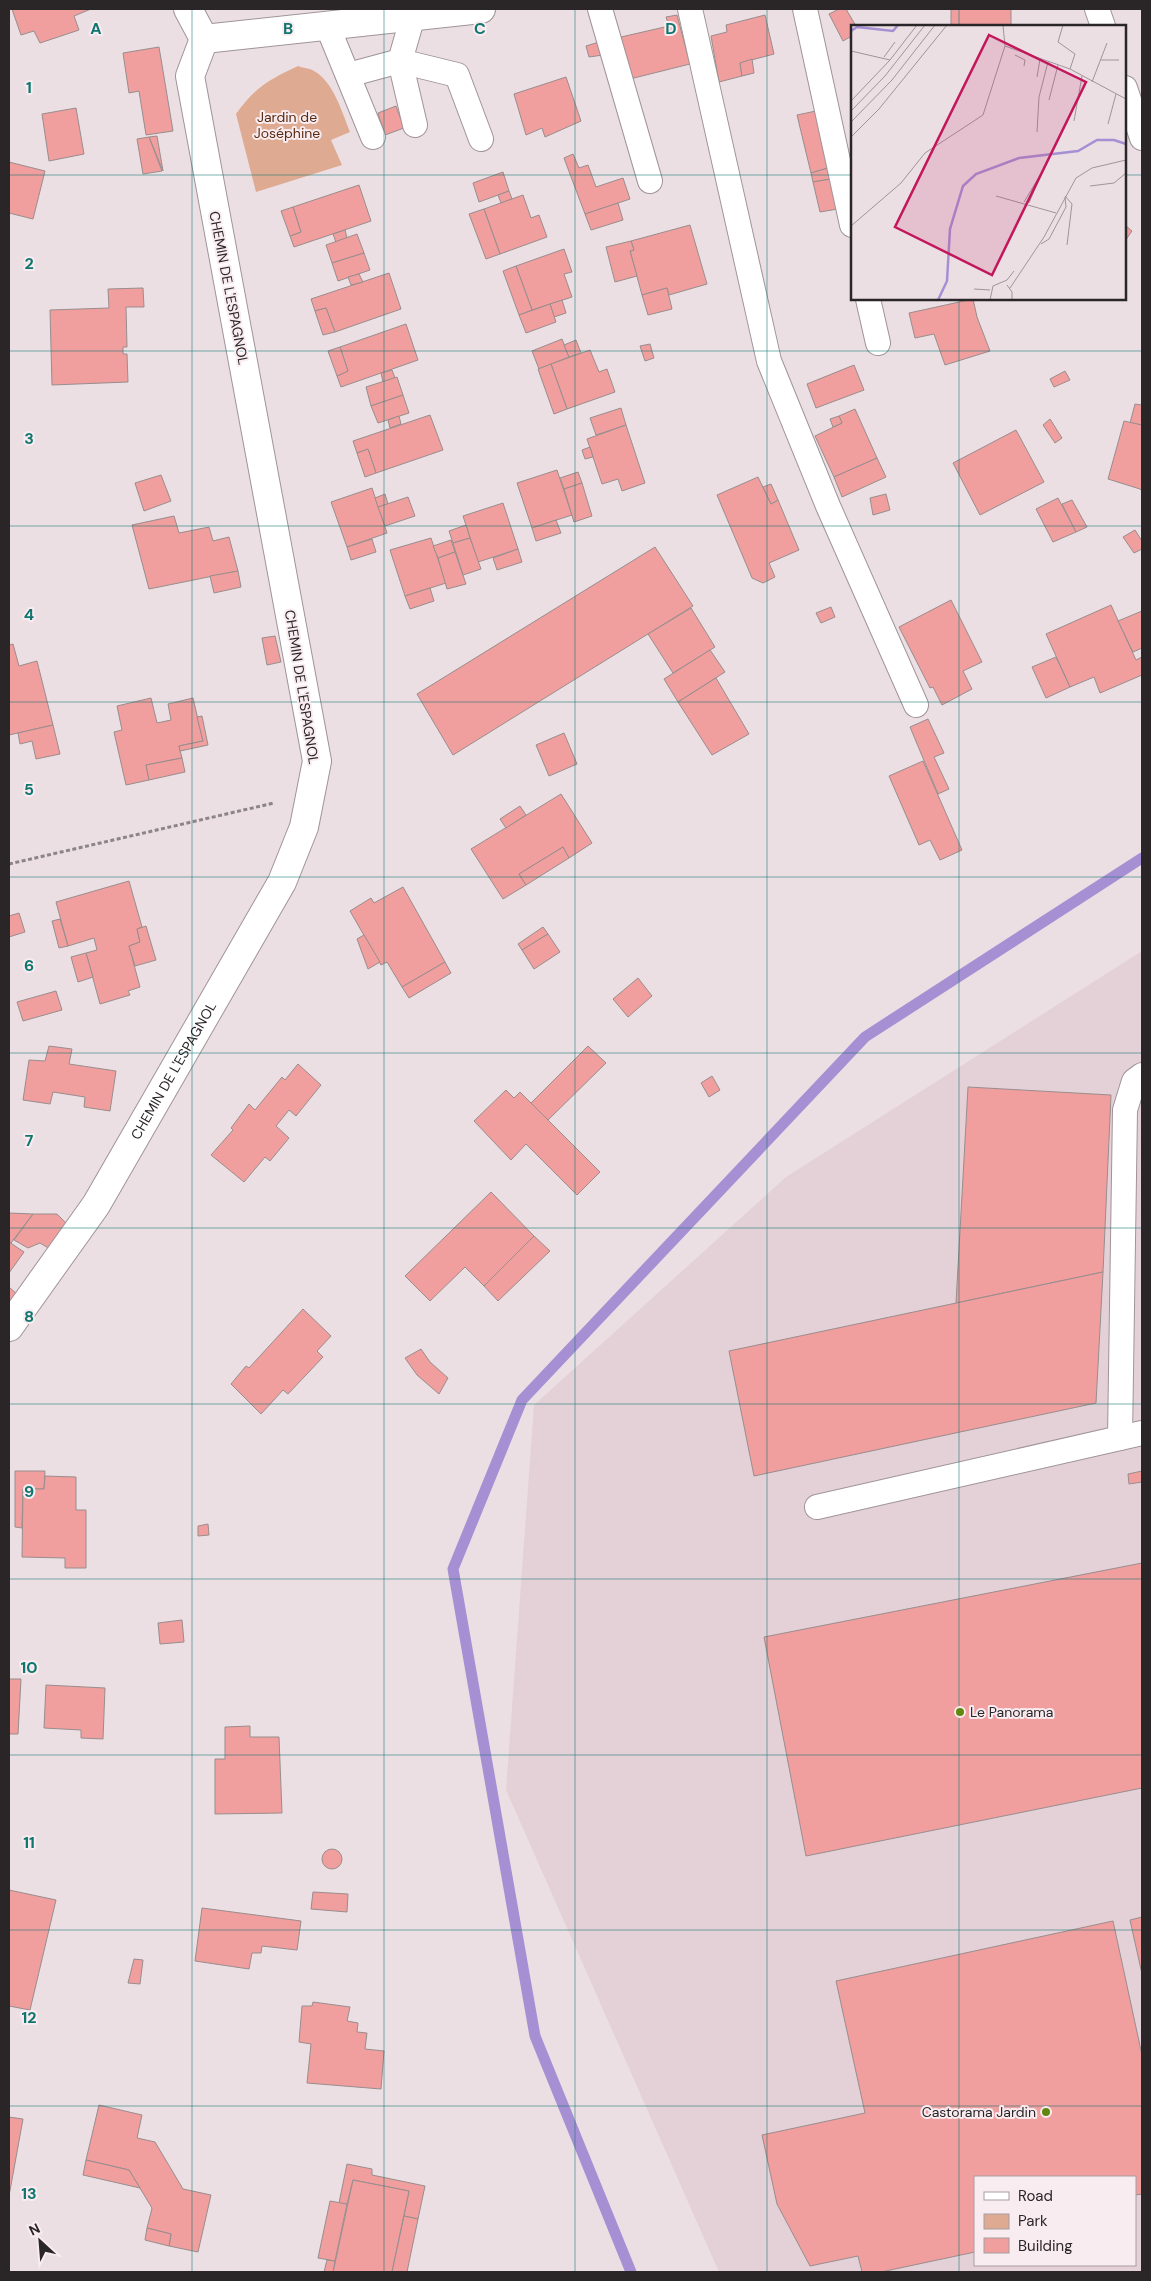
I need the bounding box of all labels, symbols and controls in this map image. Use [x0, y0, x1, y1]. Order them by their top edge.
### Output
text: A [90, 18, 102, 39]
text: B [283, 18, 293, 39]
text: C [474, 18, 486, 39]
text: D [665, 18, 677, 39]
inset map [851, 25, 1126, 300]
text: 1 [26, 77, 32, 98]
park label: Jardin de Joséphine [254, 108, 320, 142]
street label: CHEMIN DE L'ESPAGNOL [205, 210, 253, 366]
text: 2 [24, 253, 34, 274]
text: 3 [24, 428, 34, 449]
text: 4 [24, 604, 34, 625]
street label: CHEMIN DE L'ESPAGNOL [281, 608, 323, 766]
text: 5 [24, 779, 34, 800]
text: 6 [24, 955, 34, 976]
street label: CHEMIN DE L'ESPAGNOL [127, 998, 220, 1143]
text: 7 [25, 1130, 34, 1151]
text: 8 [24, 1306, 34, 1327]
text: 9 [24, 1481, 34, 1502]
text: 10 [20, 1657, 38, 1678]
place label: Le Panorama [970, 1703, 1053, 1721]
marker: Le Panorama [954, 1706, 966, 1718]
text: 11 [23, 1832, 35, 1853]
text: 12 [21, 2007, 37, 2028]
place label: Castorama Jardin [922, 2103, 1036, 2121]
marker: Castorama Jardin [1040, 2106, 1052, 2118]
legend [974, 2176, 1136, 2266]
text: 13 [21, 2183, 37, 2204]
text: Road [1018, 2186, 1053, 2206]
text: Park [1018, 2211, 1048, 2231]
north arrow [15, 2216, 65, 2266]
text: N [26, 2219, 43, 2240]
text: Building [1018, 2236, 1073, 2256]

